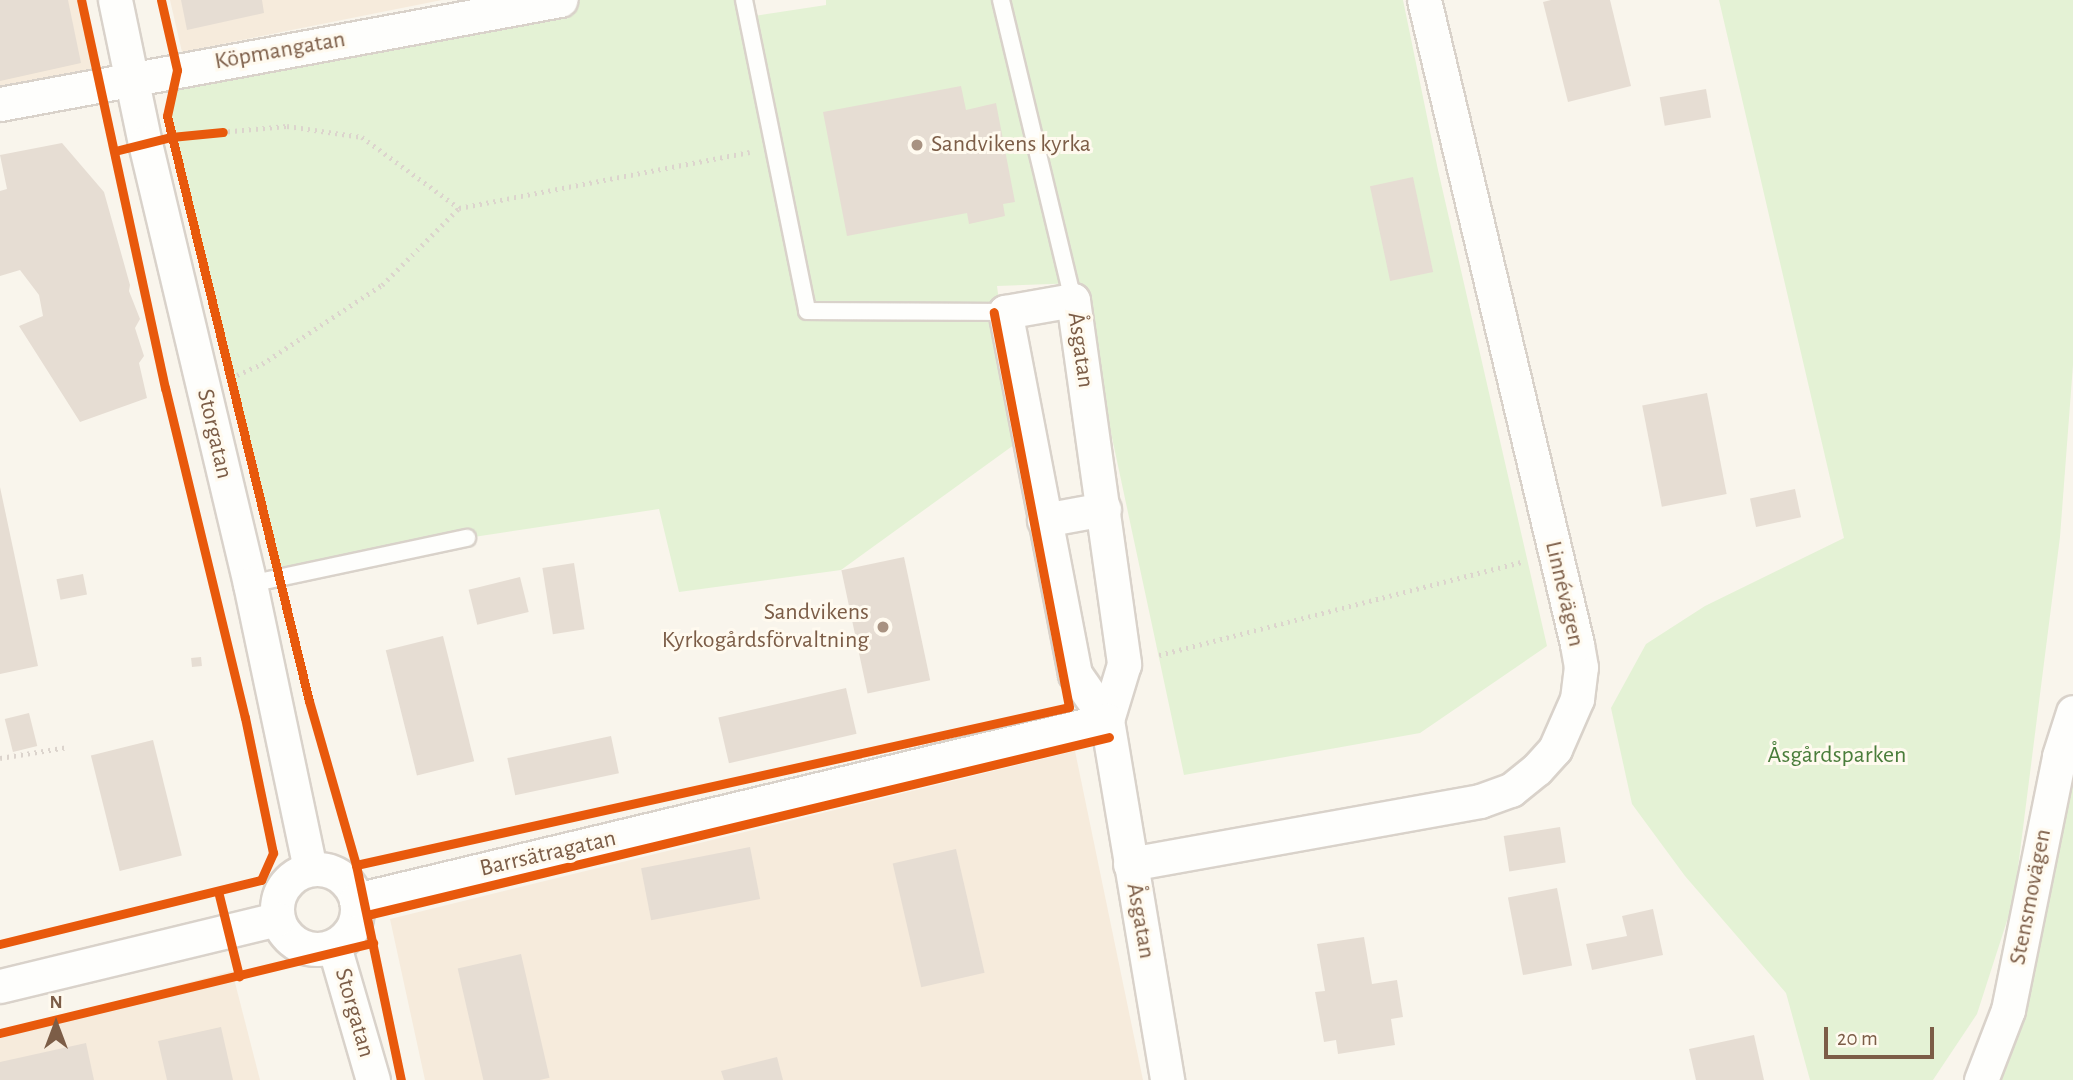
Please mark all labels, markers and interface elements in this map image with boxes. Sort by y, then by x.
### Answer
street label: Köpmangatan [212,25,348,77]
place label: Sandvikens kyrka [931,131,1091,159]
marker: Sandvikens kyrka [909,137,925,153]
street label: Åsgatan [1060,310,1100,390]
street label: Storgatan [190,386,238,482]
street label: Linnévägen [1538,538,1590,650]
place label: Sandvikens Kyrkogårdsförvaltning [662,599,869,655]
marker: Sandvikens Kyrkogårdsförvaltning [875,619,891,635]
park label: Åsgårdsparken [1768,742,1906,770]
street label: Barrsätragatan [477,824,619,884]
street label: Stensmovägen [2004,827,2058,967]
street label: Åsgatan [1119,881,1161,961]
street label: Storgatan [328,965,380,1061]
north arrow [21,989,91,1059]
text: N [49,993,63,1012]
scale bar [1828,1014,1938,1058]
text: 20 m [1837,1028,1878,1049]

